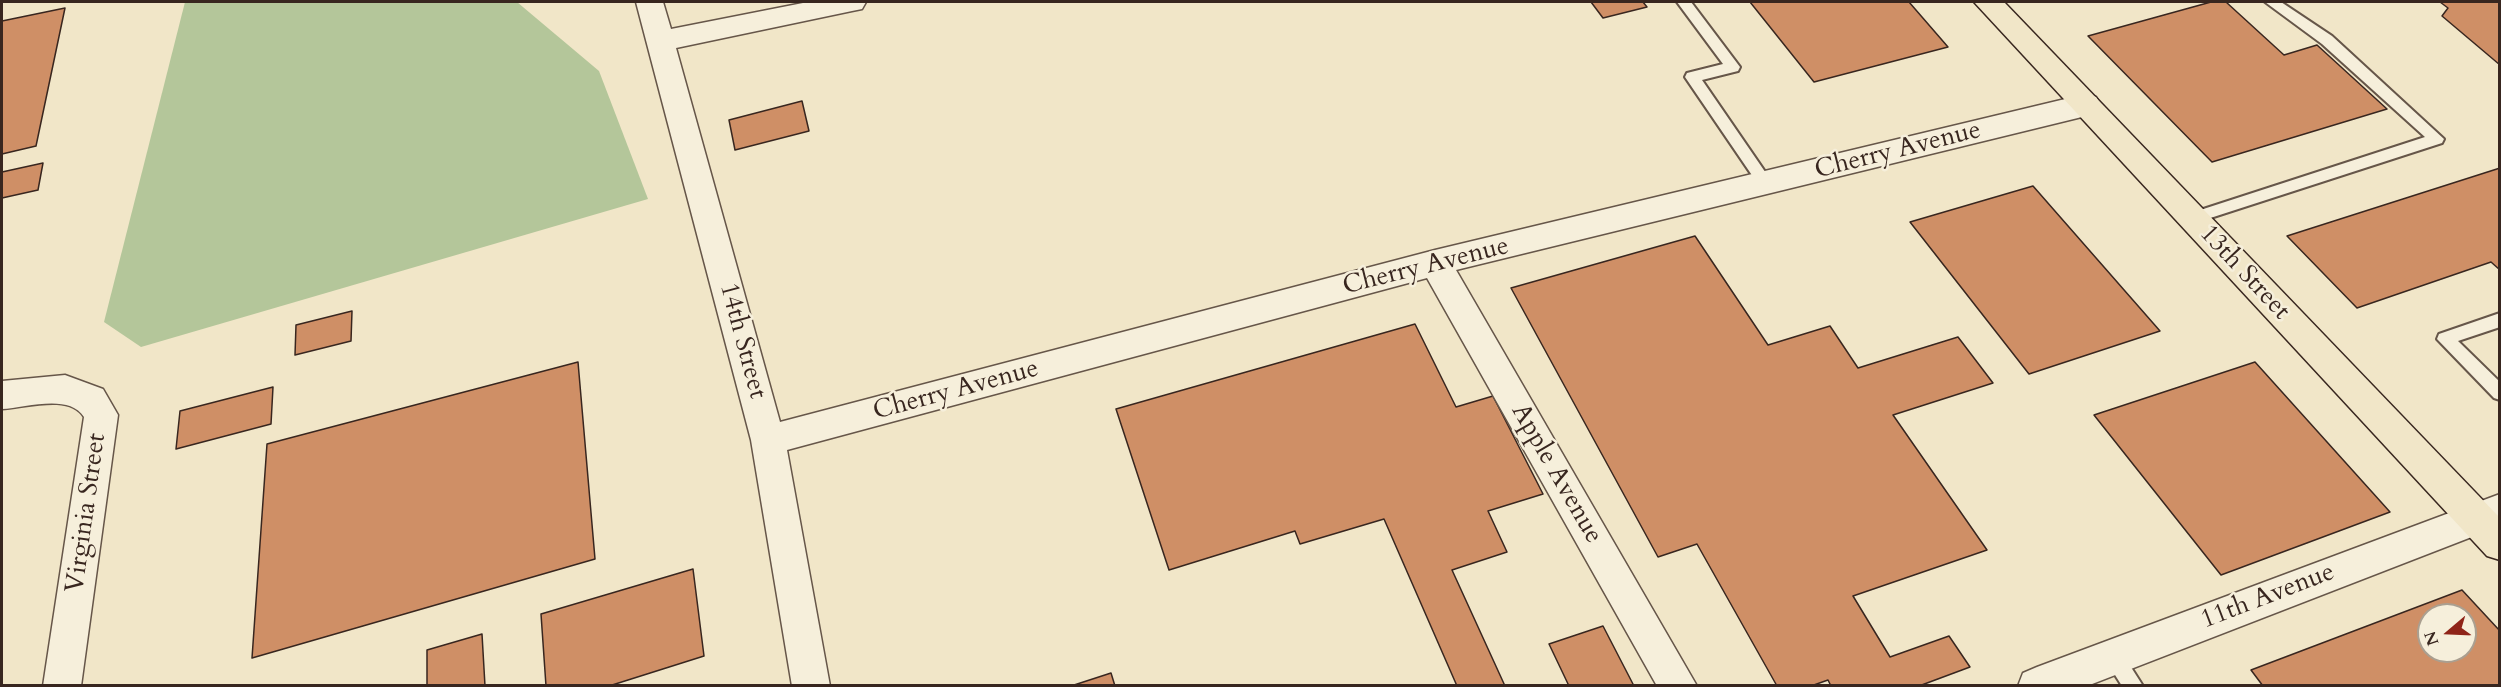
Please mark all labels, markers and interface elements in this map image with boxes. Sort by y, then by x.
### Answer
street label: Cherry Avenue [1812,115,1984,187]
street label: 13th Street [2192,219,2296,327]
street label: Cherry Avenue [1340,231,1512,303]
street label: 14th Street [712,280,772,402]
street label: Cherry Avenue [870,354,1042,428]
street label: Apple Avenue [1504,399,1608,549]
street label: Virginia Street [60,431,114,595]
street label: 11th Avenue [2197,557,2339,637]
north arrow [2417,603,2477,663]
text: N [2419,628,2445,648]

